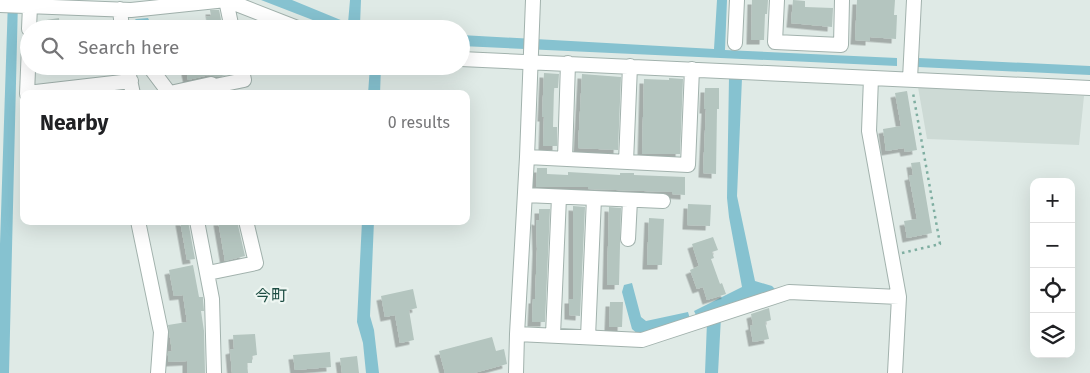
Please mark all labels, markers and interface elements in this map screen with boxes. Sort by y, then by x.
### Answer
search box [20,20,470,75]
icon: search [38,34,66,62]
text: Search here [78,36,179,59]
text: Nearby [40,110,108,136]
text: 0 results [388,113,450,132]
map controls [1030,178,1075,358]
button: + [1030,178,1075,223]
button: − [1030,223,1075,268]
button: locate [1030,268,1075,313]
district label: 今町 [255,286,287,305]
button: layers [1030,313,1075,358]

